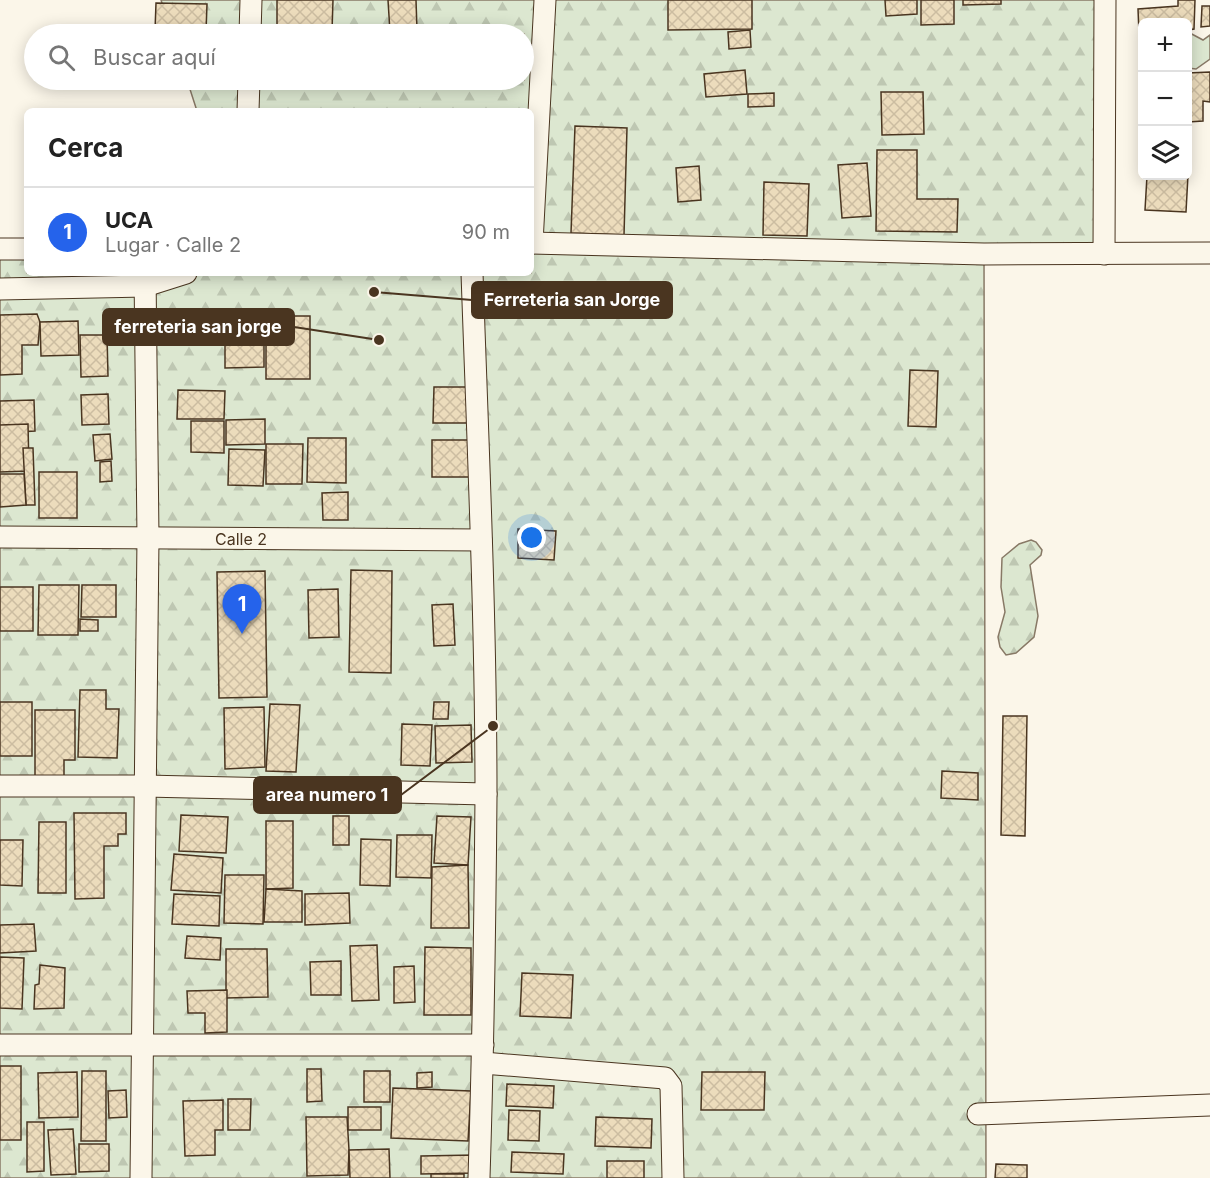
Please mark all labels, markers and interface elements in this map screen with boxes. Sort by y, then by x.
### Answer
map controls [1138,18,1192,180]
button: + [1138,18,1192,72]
search box [24,24,534,90]
icon: search [45,41,78,74]
text: Buscar aquí [93,44,216,70]
button: − [1138,72,1192,126]
button: layers [1138,126,1192,180]
text: Cerca [48,132,123,163]
text: UCA [105,207,153,233]
text: 1 [63,220,72,244]
text: 90 m [462,220,510,244]
text: Lugar · Calle 2 [105,233,241,257]
callout: Ferreteria san Jorge [472,282,672,318]
text: Ferreteria san Jorge [484,289,661,310]
callout: ferreteria san jorge [103,309,294,345]
text: ferreteria san jorge [114,316,282,337]
your location [517,523,546,552]
street label: Calle 2 [215,529,267,549]
pin: 1 [222,584,262,634]
callout: area numero 1 [254,777,401,813]
text: area numero 1 [266,784,388,805]

